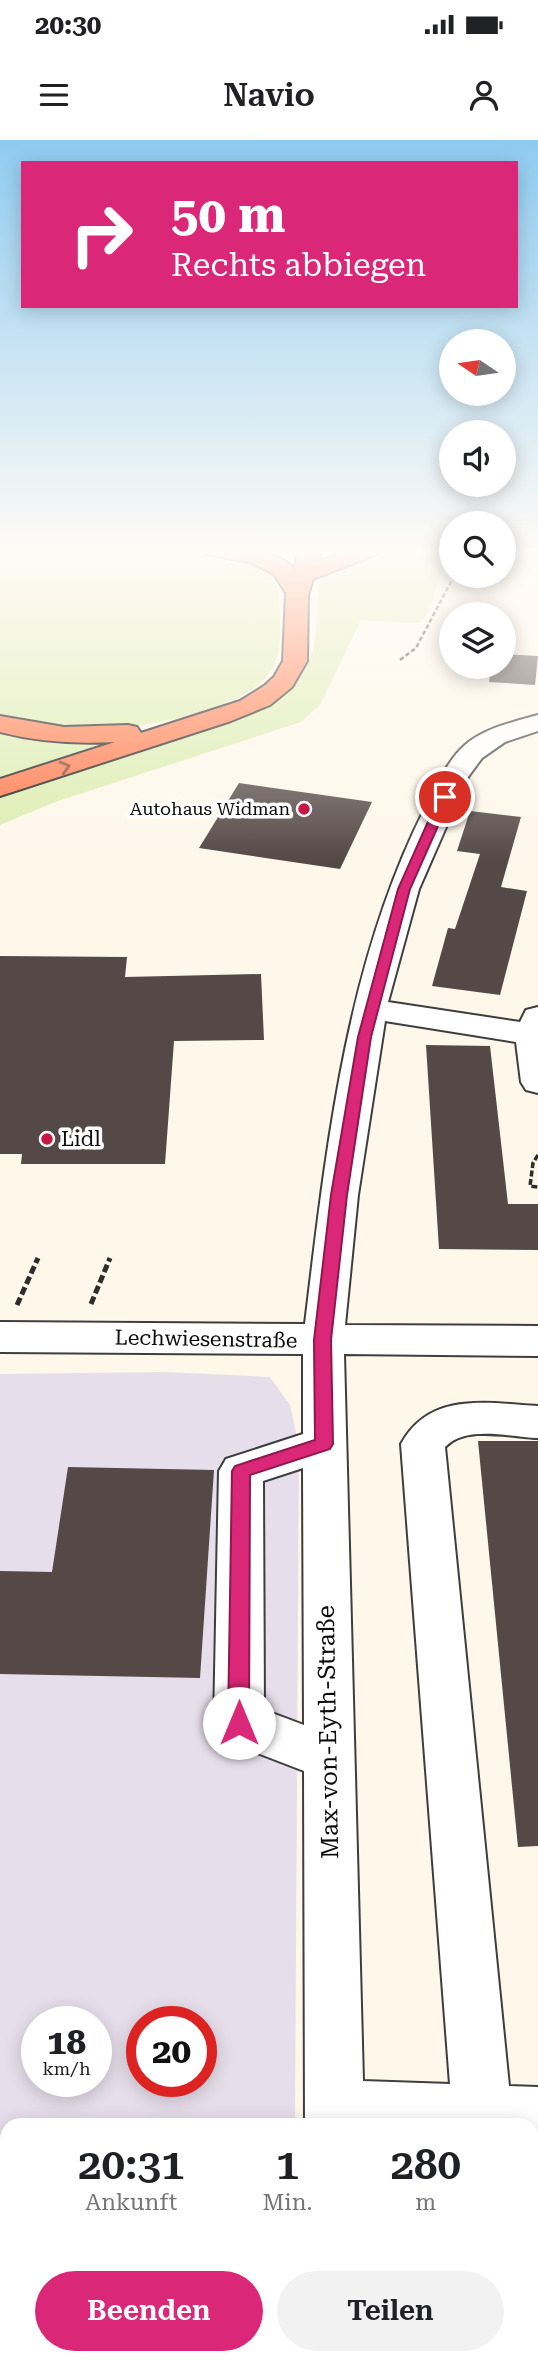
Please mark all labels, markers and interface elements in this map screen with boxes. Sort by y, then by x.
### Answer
text: 20:30 [35,10,101,40]
icon: menu [35,76,73,114]
text: Navio [223,76,315,114]
icon: person [465,76,503,114]
text: 50 m [171,187,286,244]
icon: right [56,189,147,280]
text: Rechts abbiegen [171,246,426,284]
north arrow [439,329,516,406]
map controls [439,329,516,679]
button: sound [439,420,516,497]
button: search [439,511,516,588]
button: layers [439,602,516,679]
one-way arrow [58,760,70,775]
pin [415,767,475,827]
icon: arrive [426,778,464,816]
place label: Autohaus Widman [130,798,290,819]
marker: Autohaus Widman [296,801,312,817]
place label: Lidl [61,1127,101,1151]
marker: Lidl [39,1131,55,1147]
street label: Lechwiesenstraße [114,1325,298,1353]
street label: Max-von-Eyth-Straße [312,1605,344,1859]
position arrow [202,1686,276,1760]
speed limit sign: 20 [126,2006,217,2097]
text: 18 [47,2022,86,2063]
text: km/h [42,2058,91,2079]
text: 20:31 [78,2140,184,2189]
text: 1 [276,2140,299,2189]
text: 280 [390,2140,461,2189]
text: Ankunft [85,2189,177,2216]
text: Min. [262,2189,312,2216]
text: m [415,2189,436,2216]
button: Beenden [35,2271,263,2351]
button: Teilen [277,2271,504,2351]

